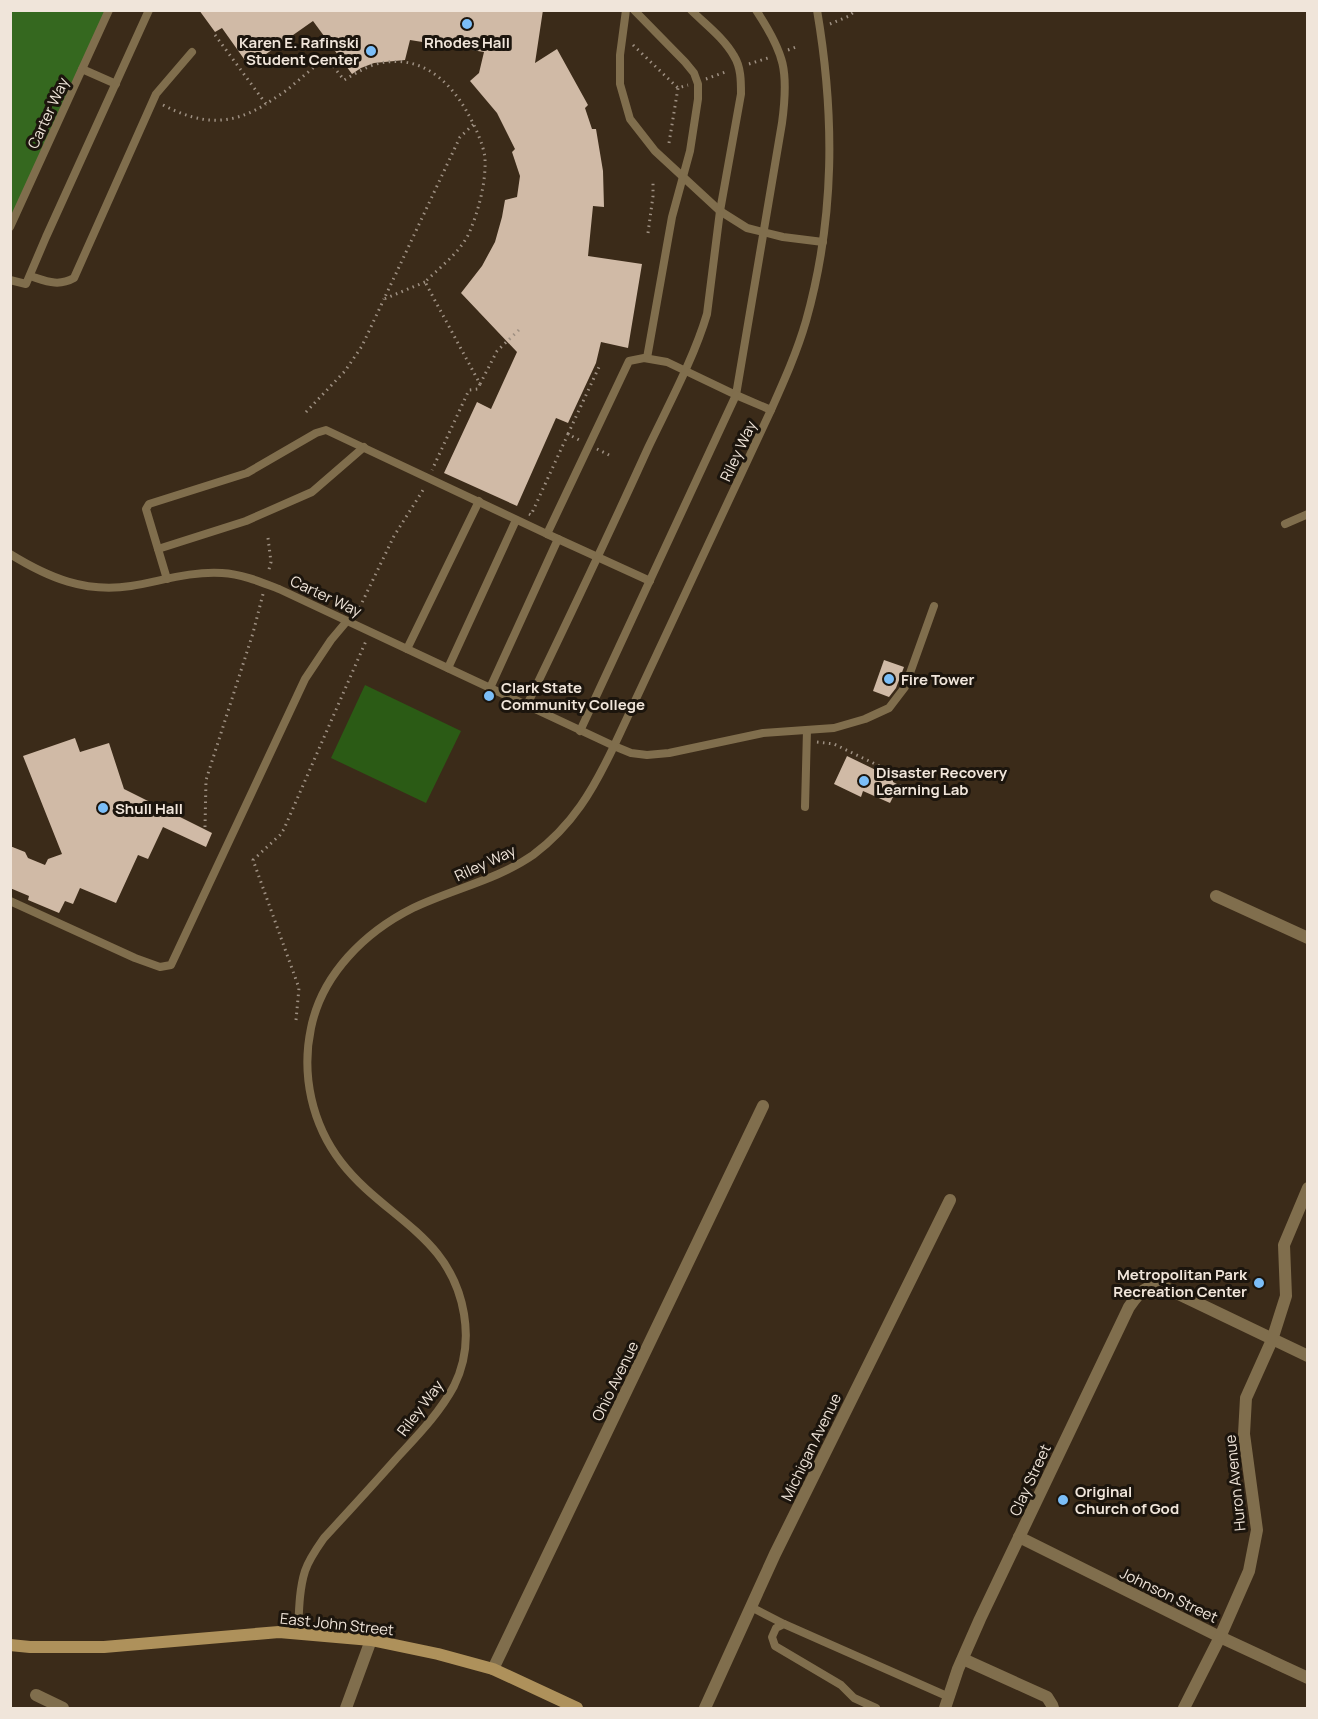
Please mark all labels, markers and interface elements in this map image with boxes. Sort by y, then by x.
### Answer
marker: Rhodes Hall [460,17,474,31]
place label: Karen E. Rafinski Student Center [239,32,359,70]
place label: Rhodes Hall [424,32,510,53]
marker: Karen E. Rafinski Student Center [364,44,378,58]
street label: Carter Way [22,74,74,152]
street label: Riley Way [715,417,761,485]
street label: Carter Way [287,570,365,622]
place label: Fire Tower [901,669,975,690]
marker: Fire Tower [882,672,896,686]
place label: Clark State Community College [501,677,645,715]
marker: Clark State Community College [482,689,496,703]
place label: Disaster Recovery Learning Lab [876,762,1008,800]
marker: Disaster Recovery Learning Lab [857,774,871,788]
place label: Shull Hall [115,798,183,819]
marker: Shull Hall [96,801,110,815]
street label: Riley Way [451,840,519,886]
place label: Metropolitan Park Recreation Center [1113,1264,1248,1302]
marker: Metropolitan Park Recreation Center [1252,1276,1266,1290]
street label: Ohio Avenue [587,1337,643,1424]
street label: Riley Way [392,1376,448,1440]
street label: Michigan Avenue [776,1389,846,1504]
street label: Huron Avenue [1219,1434,1250,1532]
street label: Clay Street [1004,1441,1056,1519]
place label: Original Church of God [1075,1481,1179,1519]
marker: Original Church of God [1056,1493,1070,1507]
street label: Johnson Street [1117,1562,1221,1628]
street label: East John Street [279,1608,395,1640]

